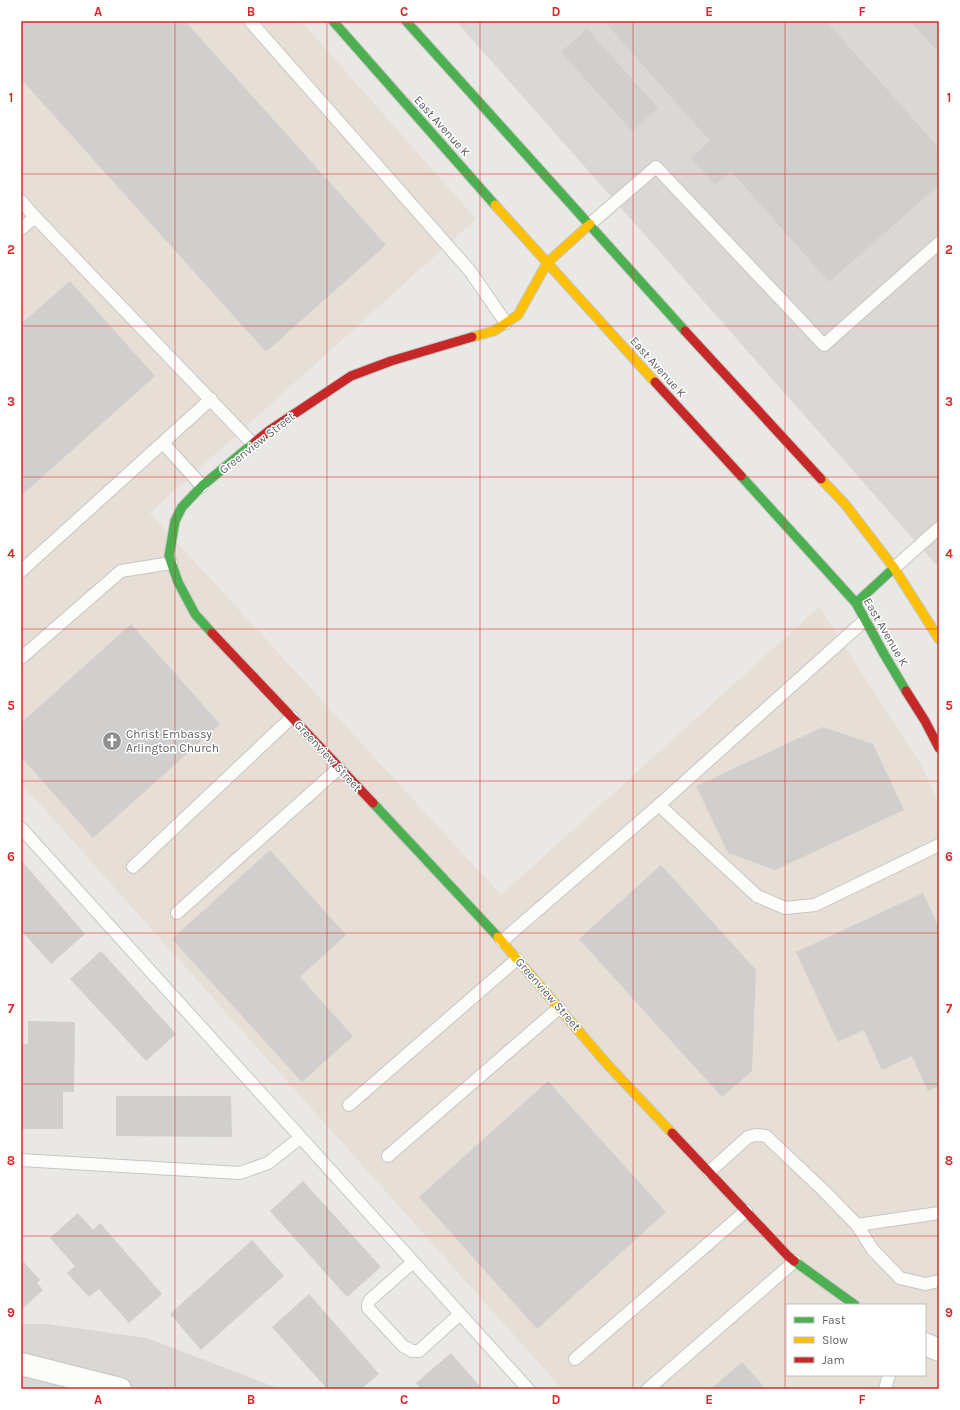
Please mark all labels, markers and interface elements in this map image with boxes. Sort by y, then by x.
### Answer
text: A [94,4,102,19]
text: B [247,4,255,19]
text: C [400,4,408,19]
text: D [552,4,561,19]
text: E [705,4,713,19]
text: F [858,4,866,19]
text: 1 [9,90,13,105]
text: 1 [947,90,951,105]
street label: East Avenue K [411,93,473,160]
text: 2 [7,242,15,257]
text: 2 [945,242,953,257]
street label: East Avenue K [627,334,689,401]
text: 3 [7,394,15,409]
text: 3 [945,394,953,409]
street label: Greenview Street [216,409,298,477]
text: 4 [7,546,15,561]
text: 4 [945,546,953,561]
street label: East Avenue K [861,595,912,669]
text: 5 [7,698,15,713]
text: 5 [945,698,953,713]
street label: Greenview Street [292,718,365,795]
place label: Christ Embassy Arlington Church [126,727,219,755]
church icon: Christ Embassy Arlington Church [101,730,123,752]
text: 6 [7,849,15,864]
text: 6 [945,849,953,864]
street label: Greenview Street [513,955,584,1034]
text: 7 [8,1001,15,1016]
text: 7 [946,1001,953,1016]
text: 8 [7,1153,15,1168]
text: 8 [945,1153,953,1168]
legend [786,1304,926,1376]
text: 9 [7,1305,15,1320]
text: 9 [945,1305,953,1320]
text: Fast [822,1313,846,1327]
text: Slow [822,1333,848,1347]
text: Jam [822,1353,845,1367]
text: A [94,1392,102,1407]
text: B [247,1392,255,1407]
text: C [400,1392,408,1407]
text: D [552,1392,561,1407]
text: E [705,1392,713,1407]
text: F [858,1392,866,1407]

